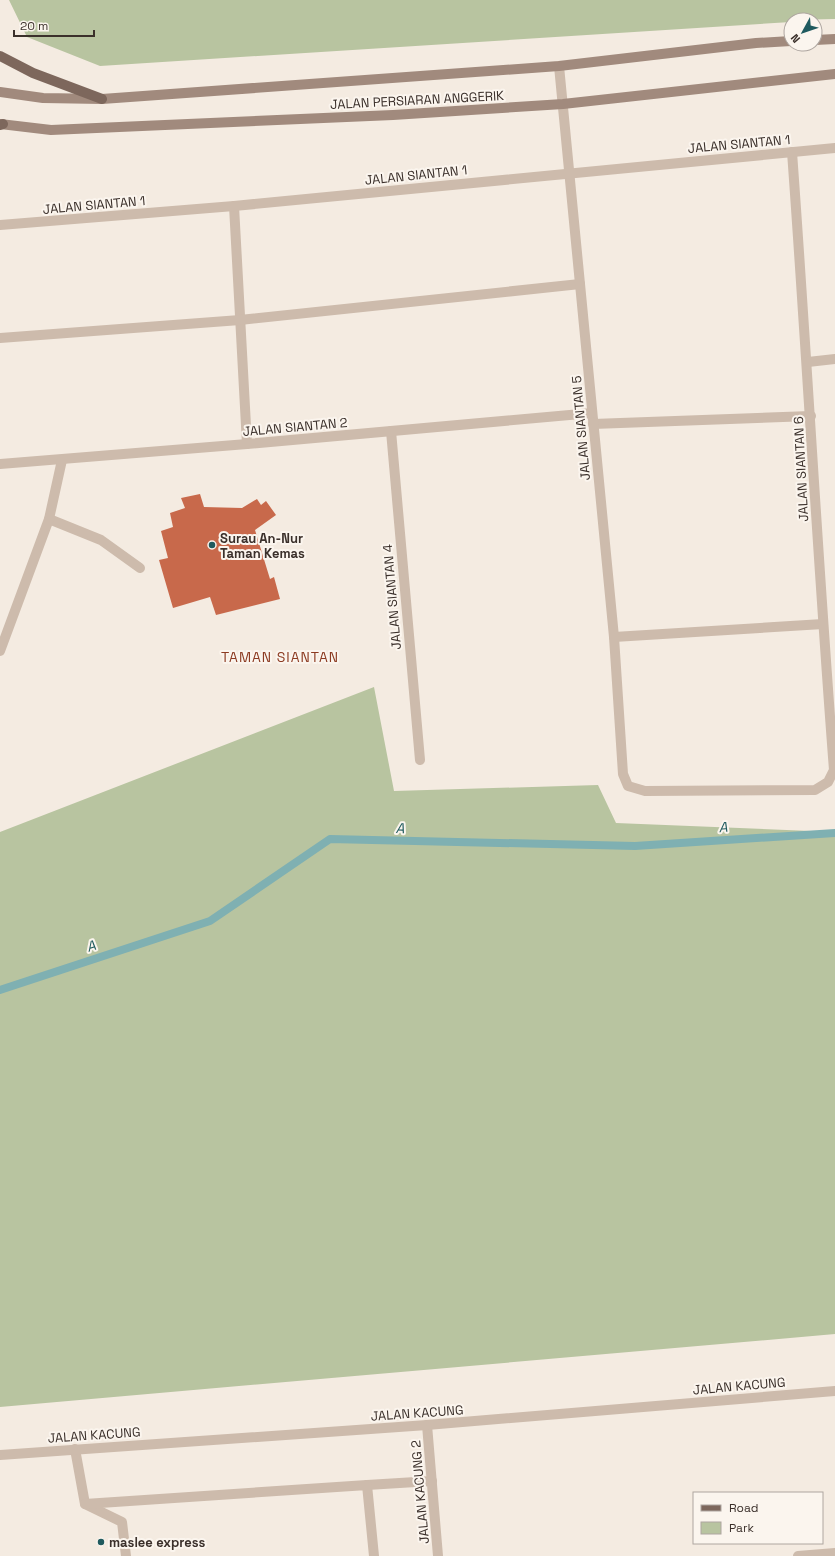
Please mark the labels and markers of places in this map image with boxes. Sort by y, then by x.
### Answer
place label: Surau An-Nur Taman Kemas [220,530,305,562]
marker: Surau An-Nur Taman Kemas [207,540,217,550]
place label: maslee express [109,1534,205,1551]
marker: maslee express [96,1537,106,1547]

